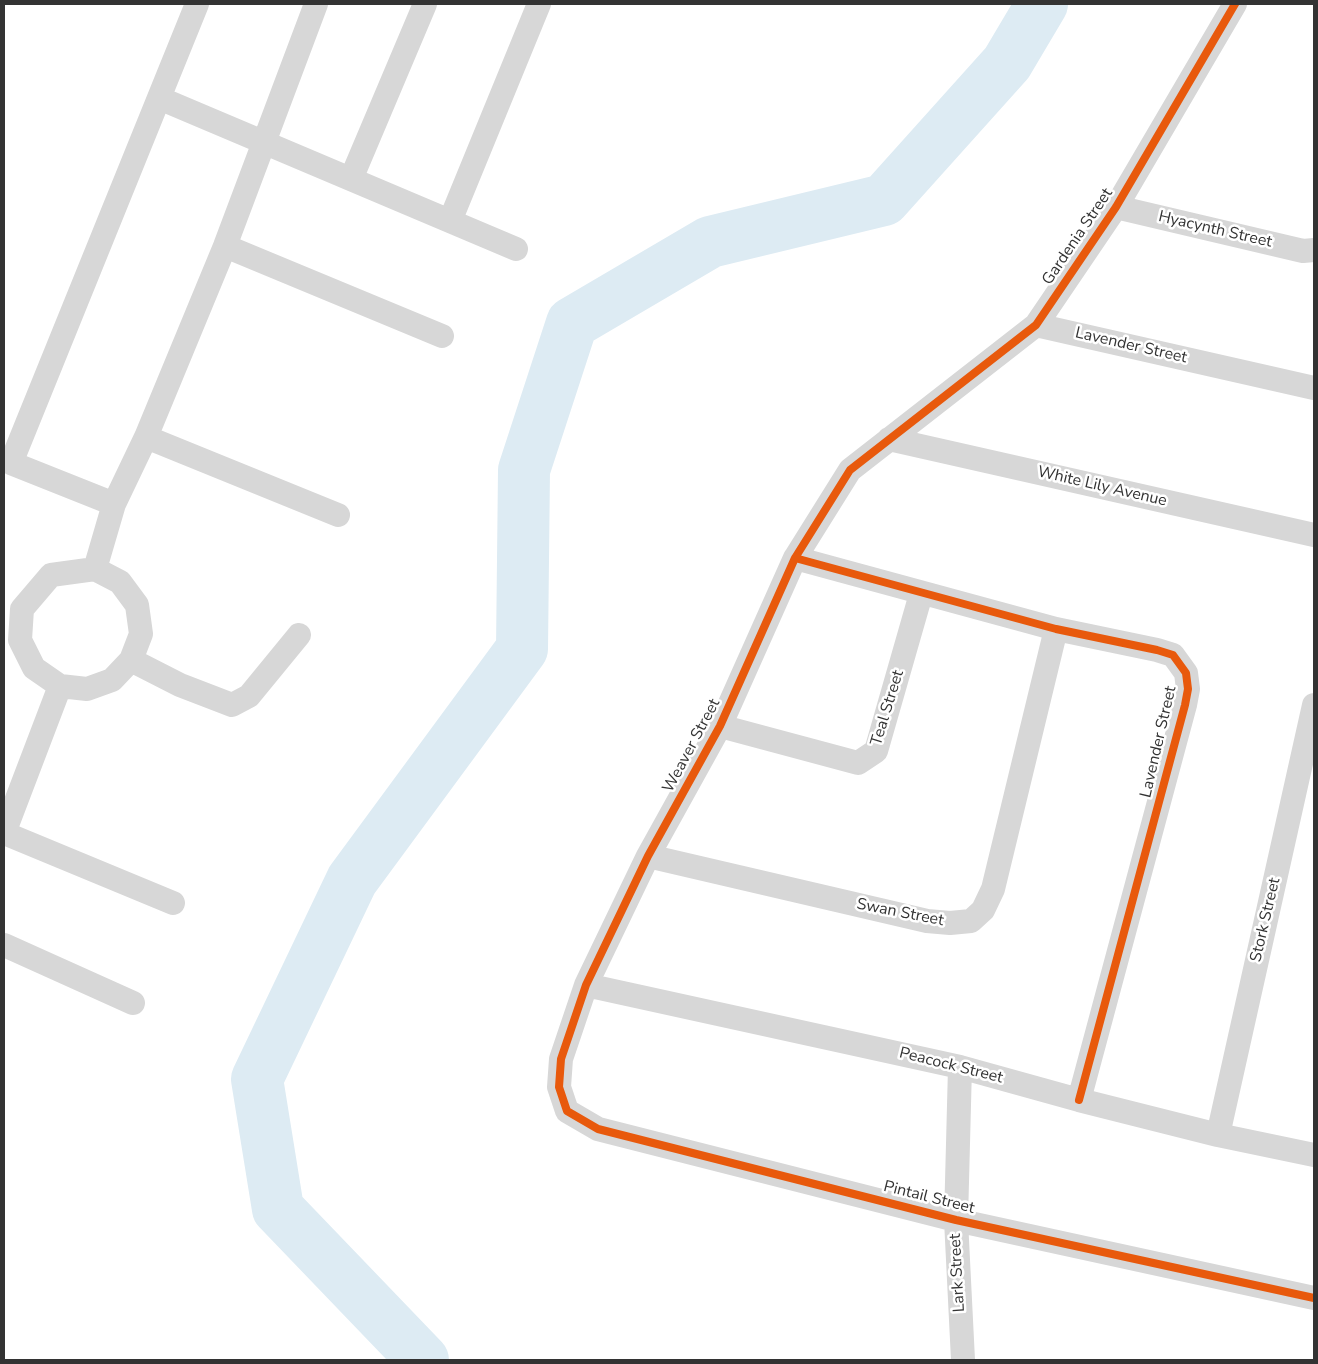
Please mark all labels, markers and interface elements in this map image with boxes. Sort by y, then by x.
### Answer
street label: Gardenia Street [1039,185,1117,289]
street label: Hyacynth Street [1156,208,1274,252]
street label: Lavender Street [1073,324,1189,368]
street label: White Lily Avenue [1035,463,1169,511]
street label: Teal Street [867,668,909,748]
street label: Lavender Street [1137,684,1181,800]
street label: Weaver Street [659,696,725,796]
street label: Stork Street [1247,876,1285,964]
street label: Swan Street [855,895,945,931]
street label: Peacock Street [897,1044,1005,1088]
street label: Pintail Street [881,1177,977,1219]
street label: Lark Street [946,1233,970,1313]

